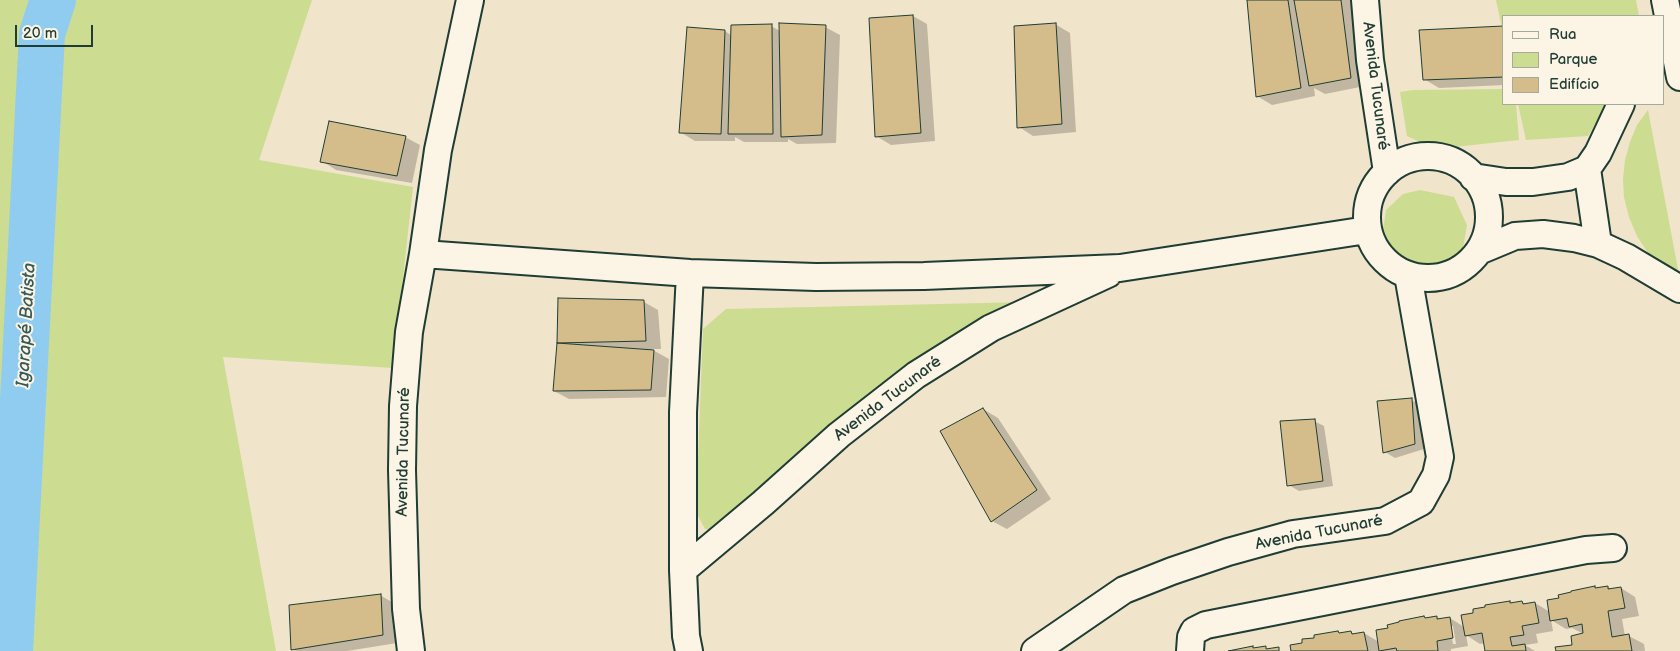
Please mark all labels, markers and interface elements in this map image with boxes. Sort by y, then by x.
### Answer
scale bar [18,15,95,47]
legend [1502,15,1665,105]
street label: Avenida Tucunaré [1358,21,1392,151]
text: 20 m [23,24,57,43]
text: Rua [1549,25,1577,44]
text: Parque [1549,50,1597,69]
text: Edifício [1549,75,1599,94]
water label: Igarapé Batista [13,262,41,388]
street label: Avenida Tucunaré [830,352,946,446]
street label: Avenida Tucunaré [393,387,415,517]
street label: Avenida Tucunaré [1254,511,1384,555]

